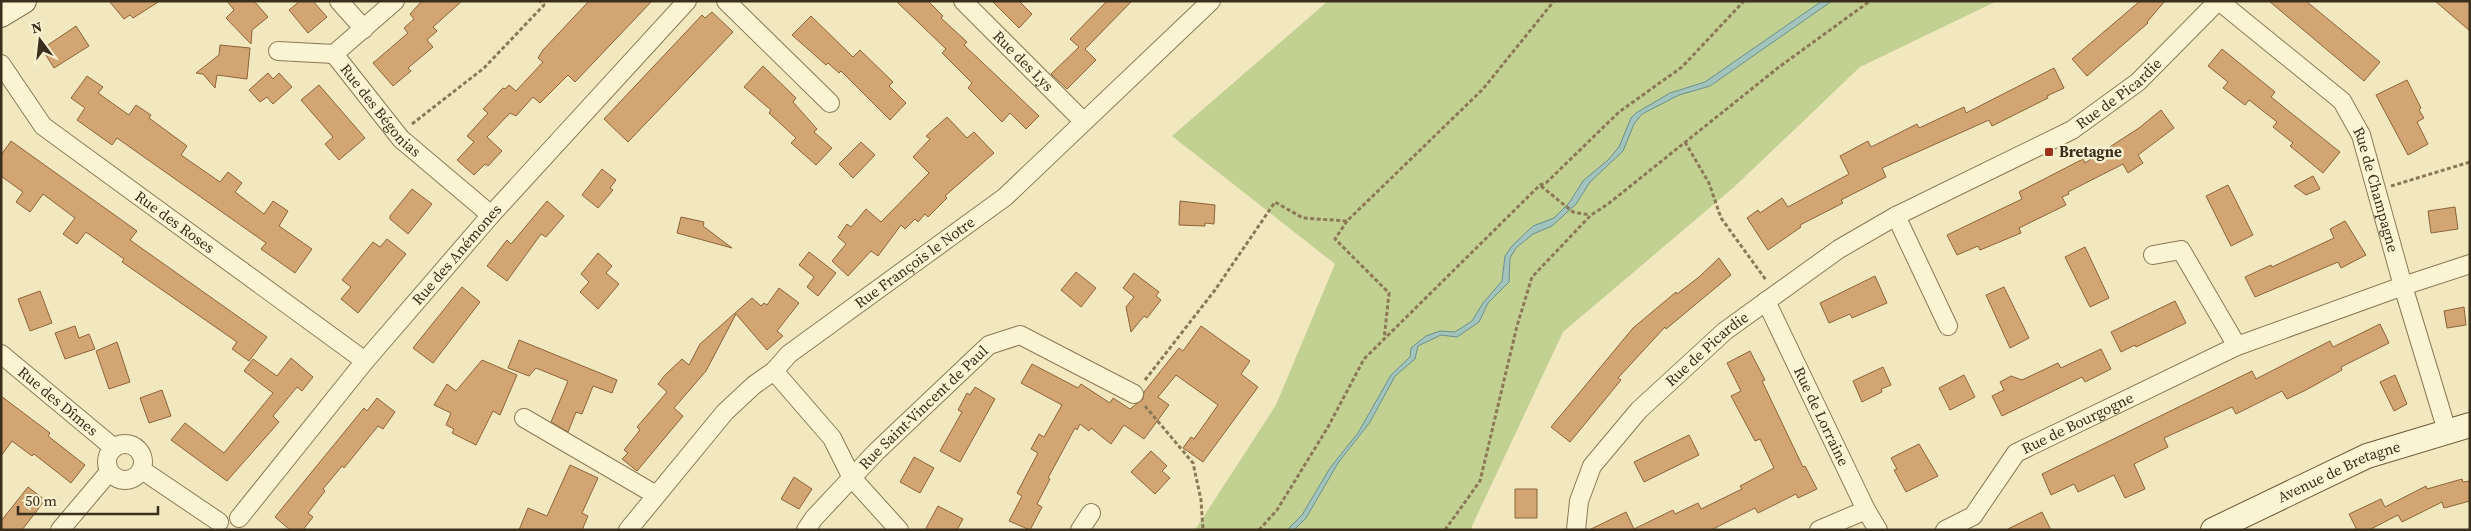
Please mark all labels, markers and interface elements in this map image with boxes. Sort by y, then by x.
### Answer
north arrow [15,15,65,65]
text: N [29,16,44,38]
street label: Rue des Lys [988,26,1058,96]
street label: Rue de Picardie [2071,53,2166,134]
street label: Rue des Bégonias [335,59,426,162]
street label: Rue de Champagne [2348,123,2404,255]
place label: Bretagne [2059,141,2122,162]
marker: Bretagne [2043,146,2055,158]
street label: Rue des Roses [131,186,219,258]
street label: Rue des Anémones [407,199,506,309]
street label: Rue François le Notre [850,211,979,313]
street label: Rue de Picardie [1660,306,1753,391]
street label: Rue Saint-Vincent de Paul [854,340,993,474]
street label: Rue des Dîmes [14,361,103,440]
street label: Rue de Lorraine [1789,363,1855,470]
street label: Rue de Bourgogne [2018,387,2137,459]
street label: Avenue de Bretagne [2274,435,2403,508]
scale bar [18,484,158,516]
text: 50 m [25,490,57,511]

